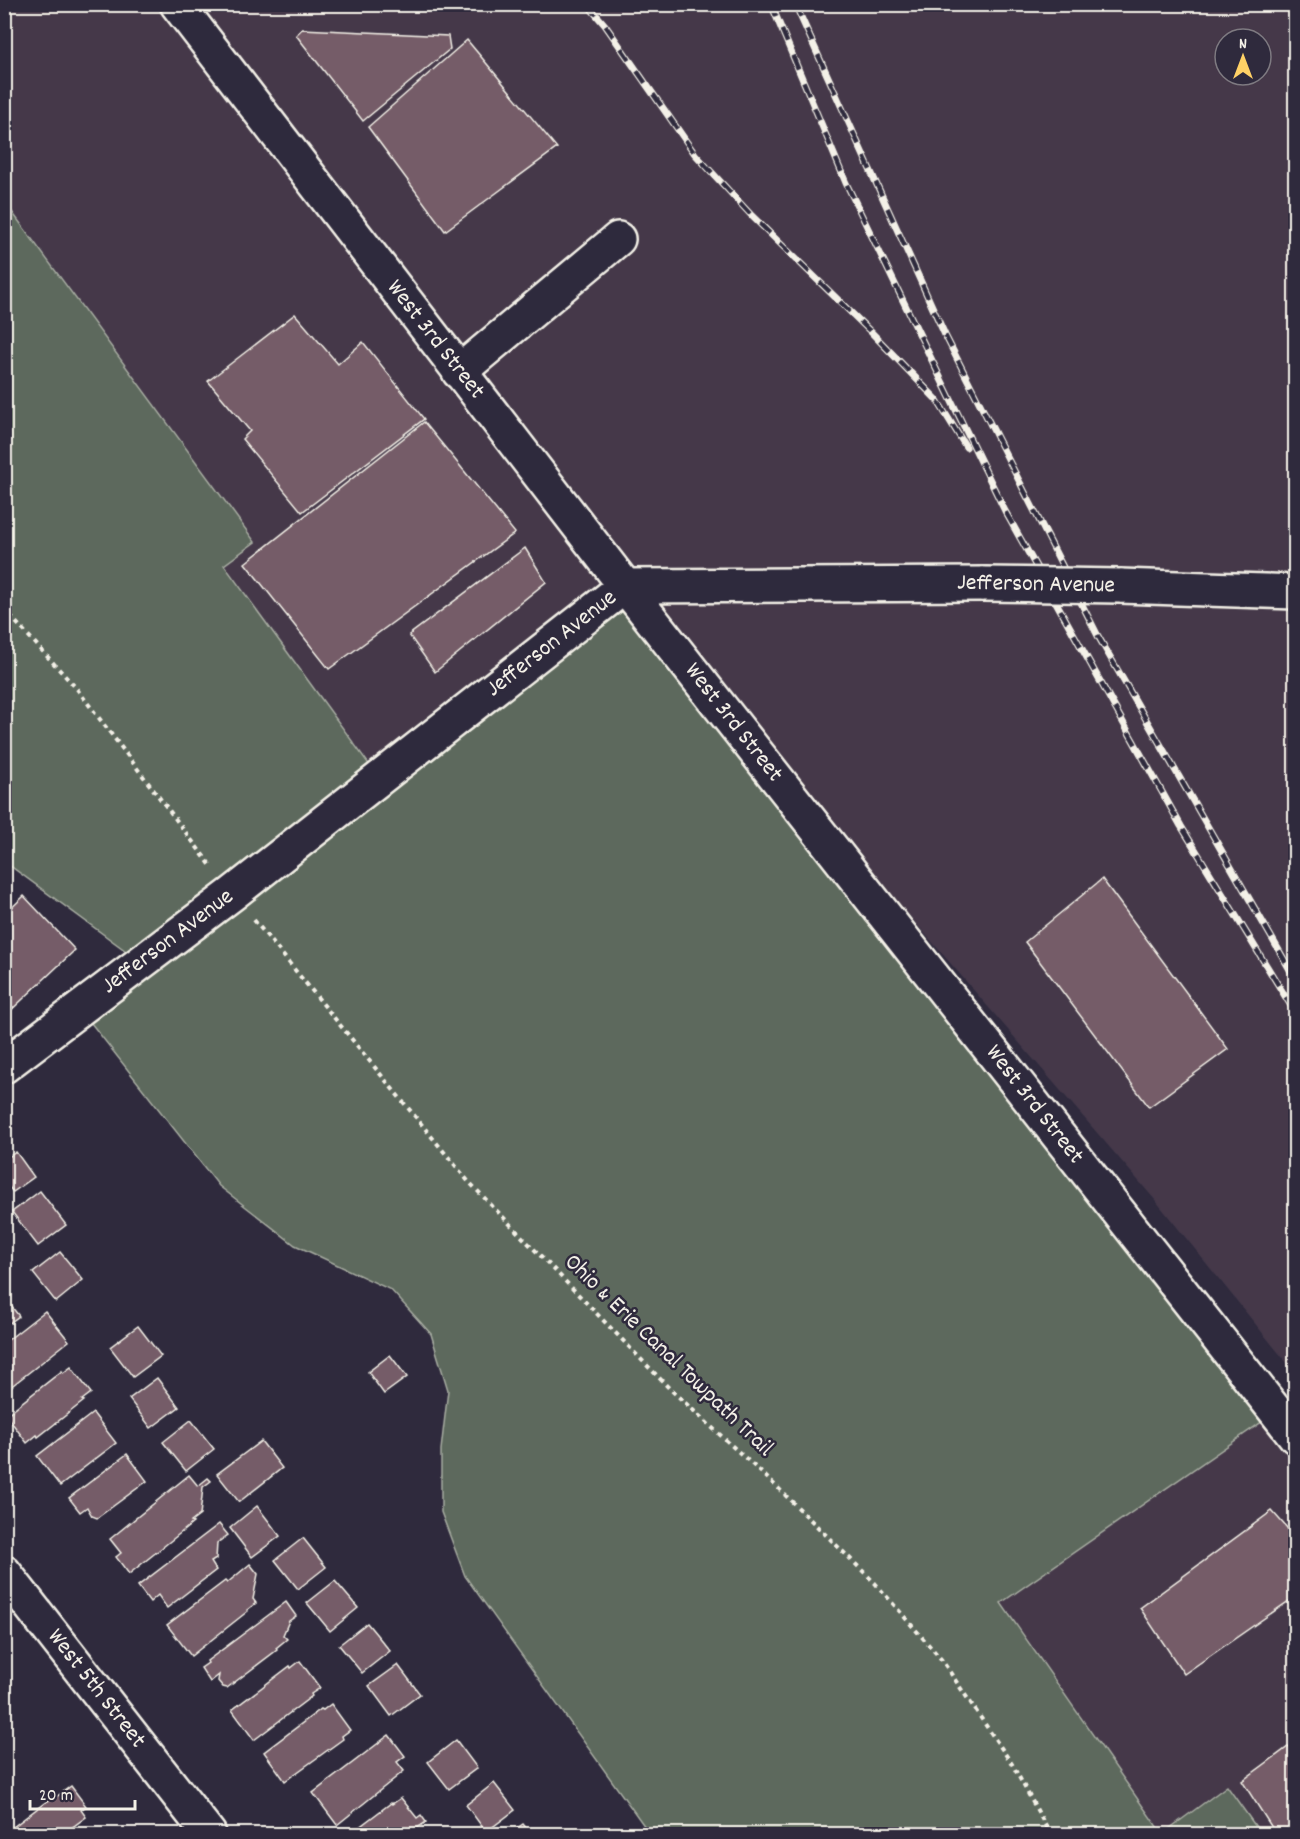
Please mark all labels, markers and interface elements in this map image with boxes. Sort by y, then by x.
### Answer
north arrow [1213,27,1273,87]
text: N [1239,33,1247,56]
street label: West 3rd Street [377,273,493,407]
street label: Jefferson Avenue [957,567,1115,603]
street label: Jefferson Avenue [479,582,625,706]
street label: West 3rd Street [675,656,791,790]
street label: Jefferson Avenue [95,881,241,1003]
street label: West 3rd Street [976,1038,1092,1172]
street label: Ohio & Erie Canal Towpath Trail [556,1247,781,1465]
street label: West 5th Street [38,1622,154,1756]
scale bar [30,1773,135,1811]
text: 20 m [39,1784,73,1809]

